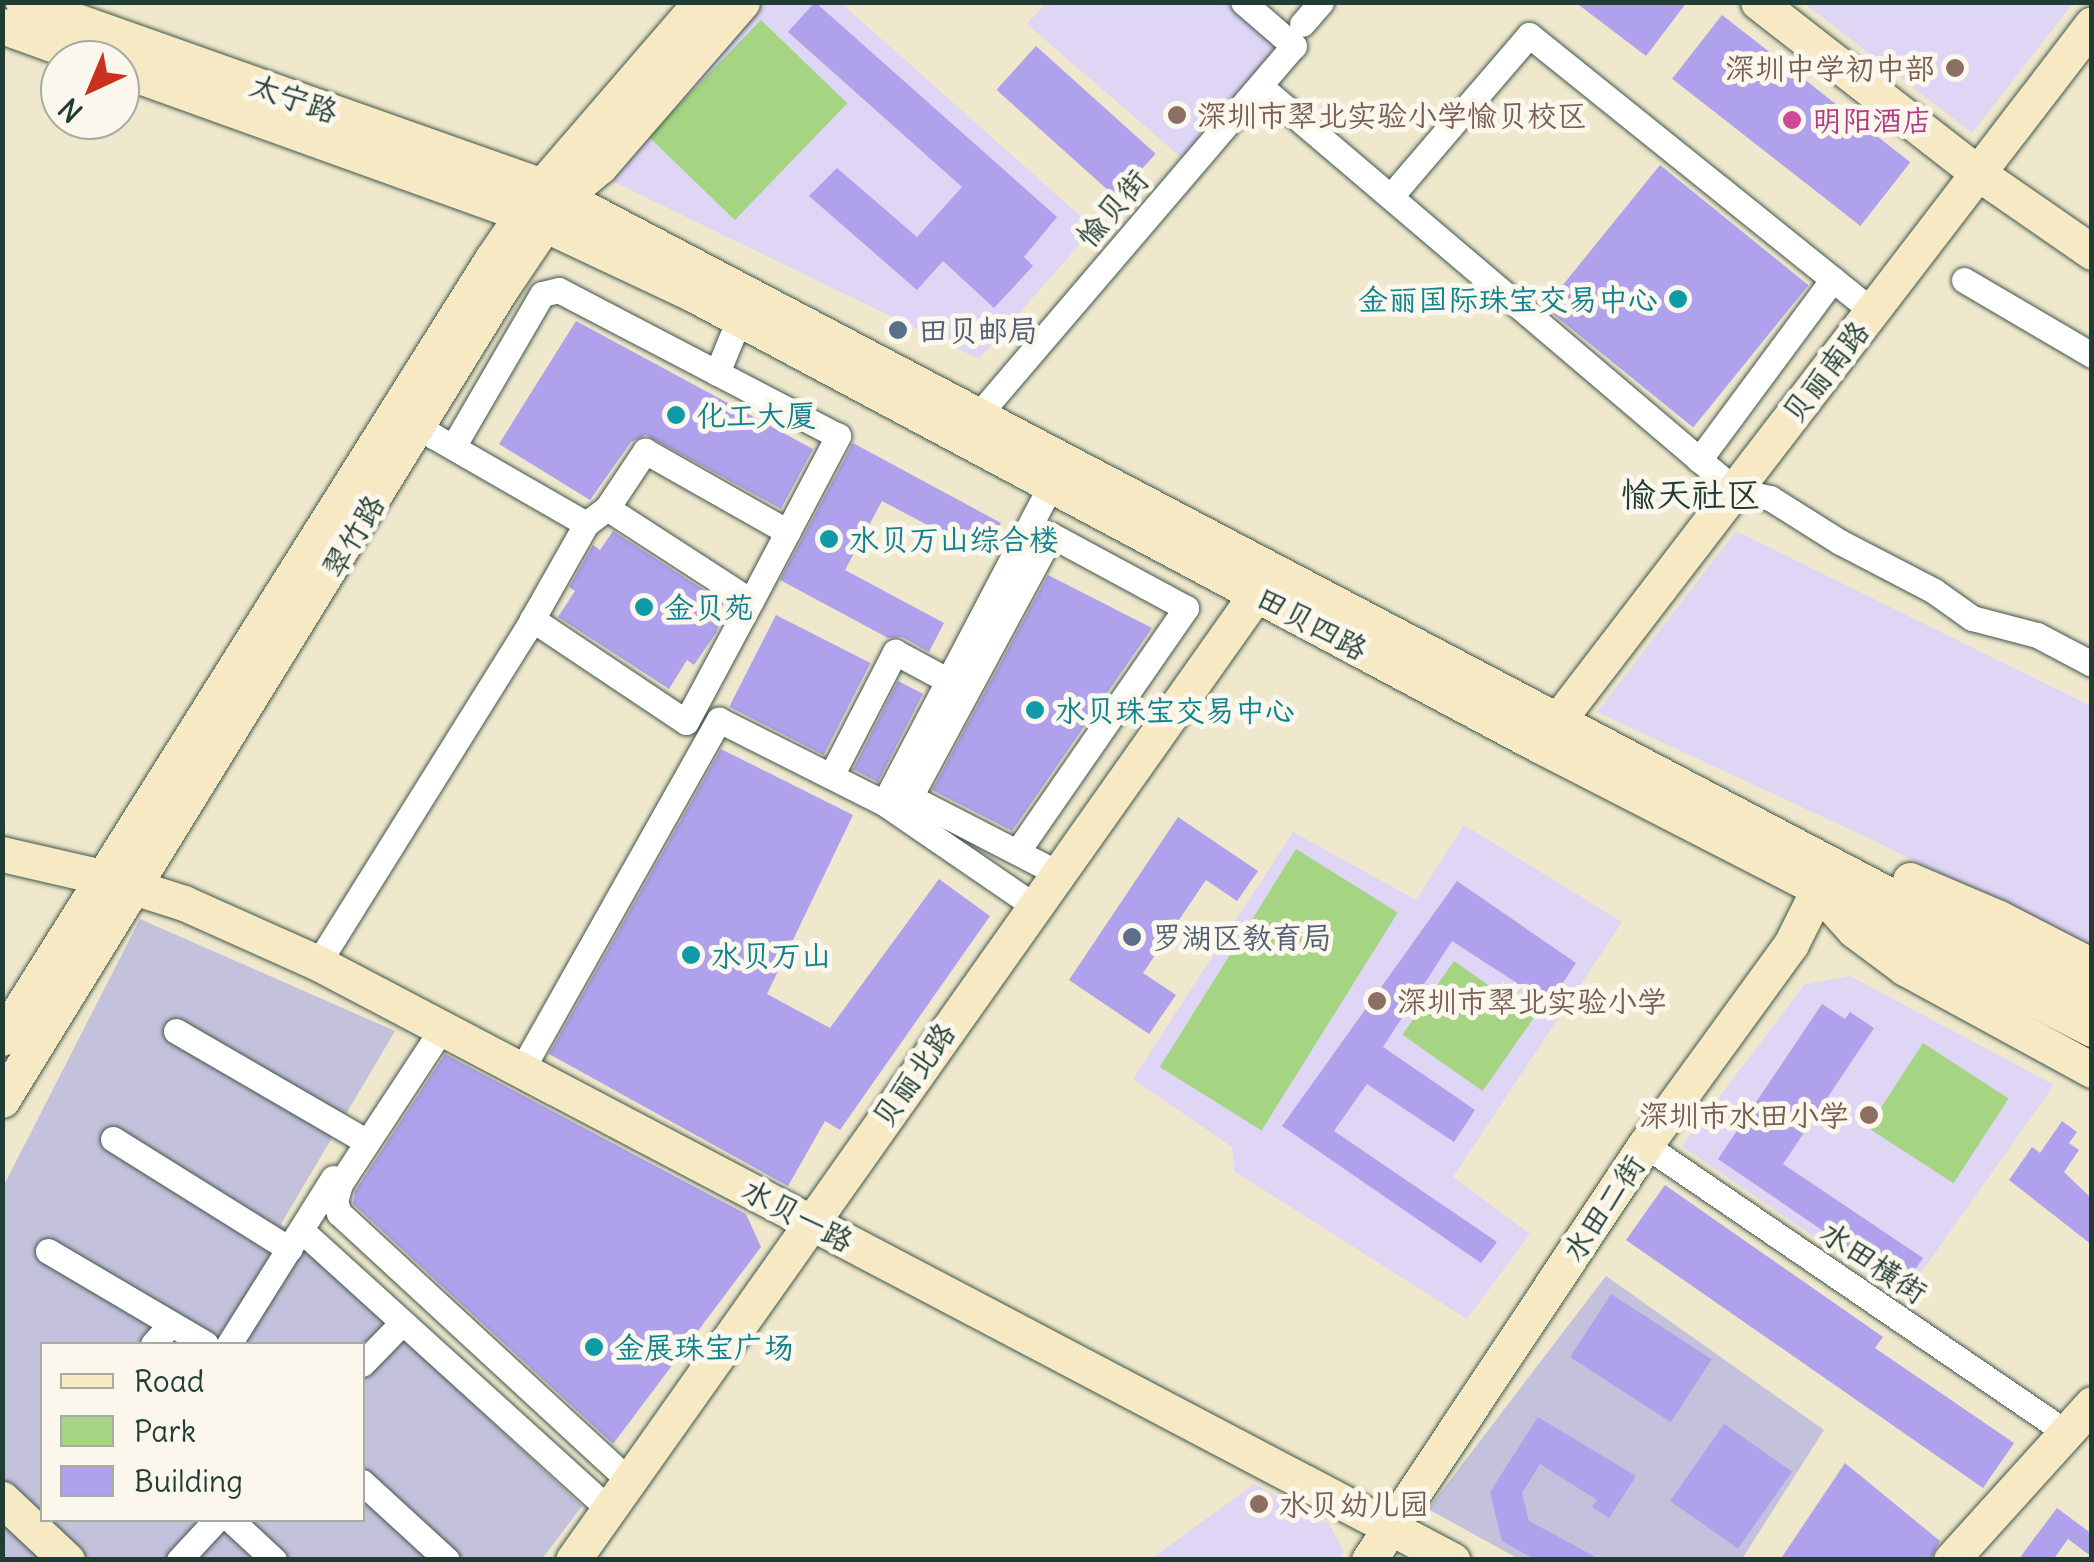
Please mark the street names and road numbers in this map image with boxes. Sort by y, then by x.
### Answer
street label: 太宁路 [246,66,342,130]
street label: 愉贝街 [1069,162,1155,254]
street label: 贝丽南路 [1774,314,1876,430]
street label: 翠竹路 [314,488,392,584]
street label: 田贝四路 [1251,579,1373,667]
street label: 贝丽北路 [864,1016,962,1134]
street label: 水田二街 [1555,1148,1651,1268]
street label: 水贝一路 [737,1171,859,1259]
street label: 水田横街 [1814,1214,1934,1310]

